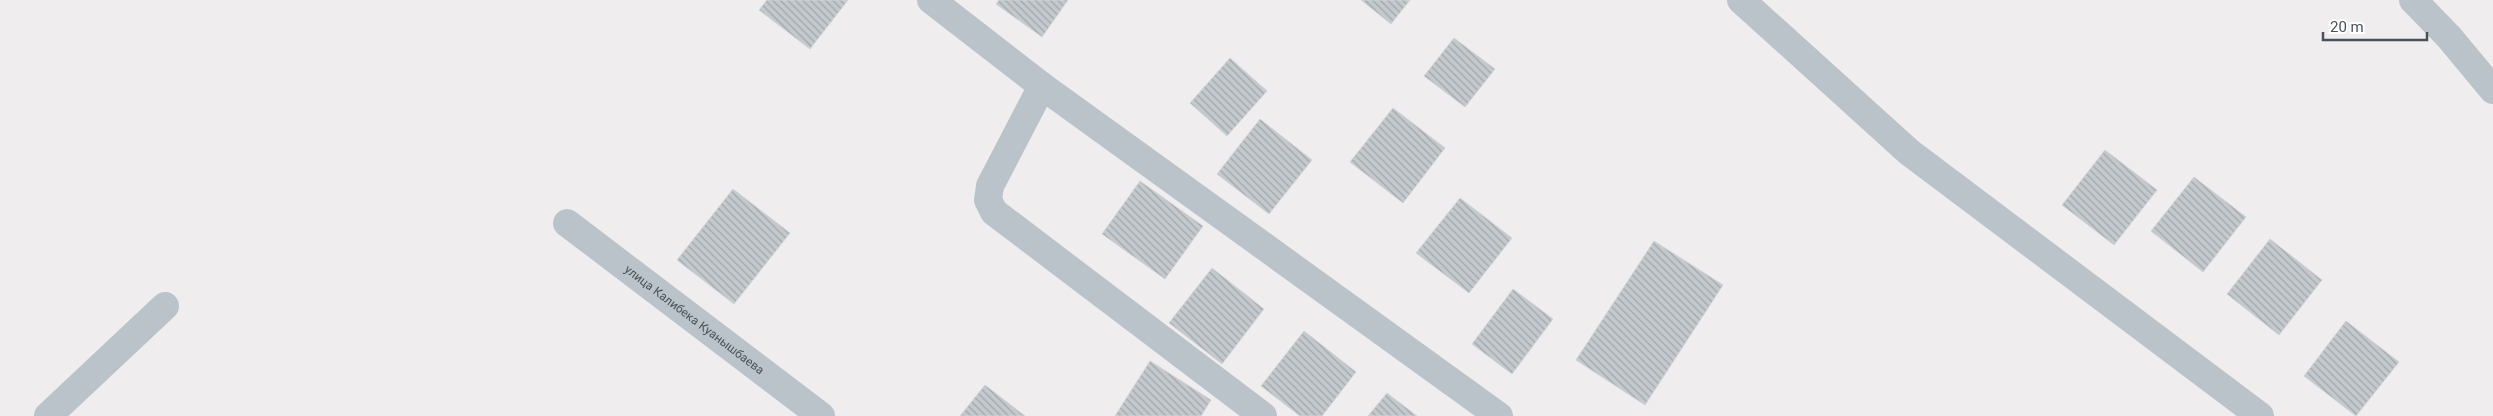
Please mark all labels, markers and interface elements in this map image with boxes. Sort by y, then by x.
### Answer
scale bar [2323,10,2427,42]
text: 20 m [2330,18,2364,36]
street label: улица Калибека Куанышбаева [622,262,767,377]

